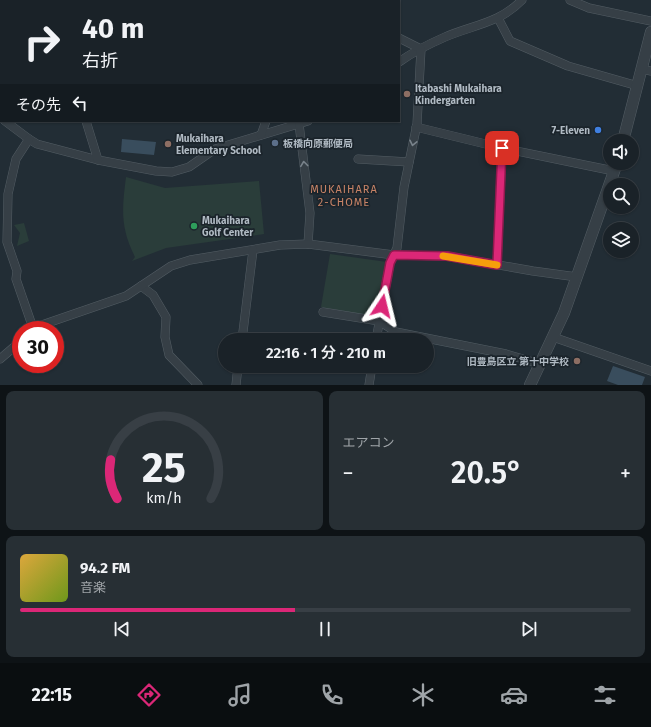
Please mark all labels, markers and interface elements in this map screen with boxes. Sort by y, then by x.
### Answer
text: 40 m [82,12,145,45]
icon: right [16,16,68,68]
text: 右折 [82,50,118,72]
place label: Itabashi Mukaihara Kindergarten [415,83,502,107]
marker: Itabashi Mukaihara Kindergarten [402,89,412,99]
icon: left [69,92,91,114]
text: その先 [16,96,61,114]
place label: 7-Eleven [551,125,590,137]
marker: 7-Eleven [593,125,603,135]
pin [485,131,519,165]
place label: Mukaihara Elementary School [176,133,261,157]
map controls [603,134,639,258]
button: sound [603,134,639,170]
icon: arrive [491,137,513,159]
marker: 板橋向原郵便局 [270,138,280,148]
place label: 板橋向原郵便局 [283,138,353,150]
marker: Mukaihara Elementary School [163,139,173,149]
one-way arrow [409,140,417,146]
one-way arrow [300,161,309,167]
button: search [603,178,639,214]
district label: MUKAIHARA 2-CHOME [310,183,378,209]
place label: Mukaihara Golf Center [202,215,254,239]
marker: Mukaihara Golf Center [189,221,199,231]
button: layers [603,222,639,258]
position arrow [361,285,403,327]
speed limit sign: 30 [12,321,64,373]
text: 22:16 · 1 分 · 210 m [266,344,386,362]
place label: 旧豊島区立 第十中学校 [467,356,569,368]
marker: 旧豊島区立 第十中学校 [572,356,582,366]
text: エアコン [343,435,395,450]
text: 25 [142,442,186,492]
text: 20.5° [451,455,522,491]
text: − [343,460,354,487]
text: + [620,460,631,487]
text: km/h [147,489,182,506]
text: 94.2 FM [80,559,130,577]
text: 音楽 [80,580,106,595]
icon: previous [111,618,133,640]
icon: pause [314,618,336,640]
icon: next [518,618,540,640]
icon: directions [135,681,163,709]
icon: music [226,681,254,709]
icon: phone [318,681,346,709]
icon: climate [409,681,437,709]
icon: car [500,681,528,709]
icon: filters [591,681,619,709]
text: 22:15 [32,684,72,706]

